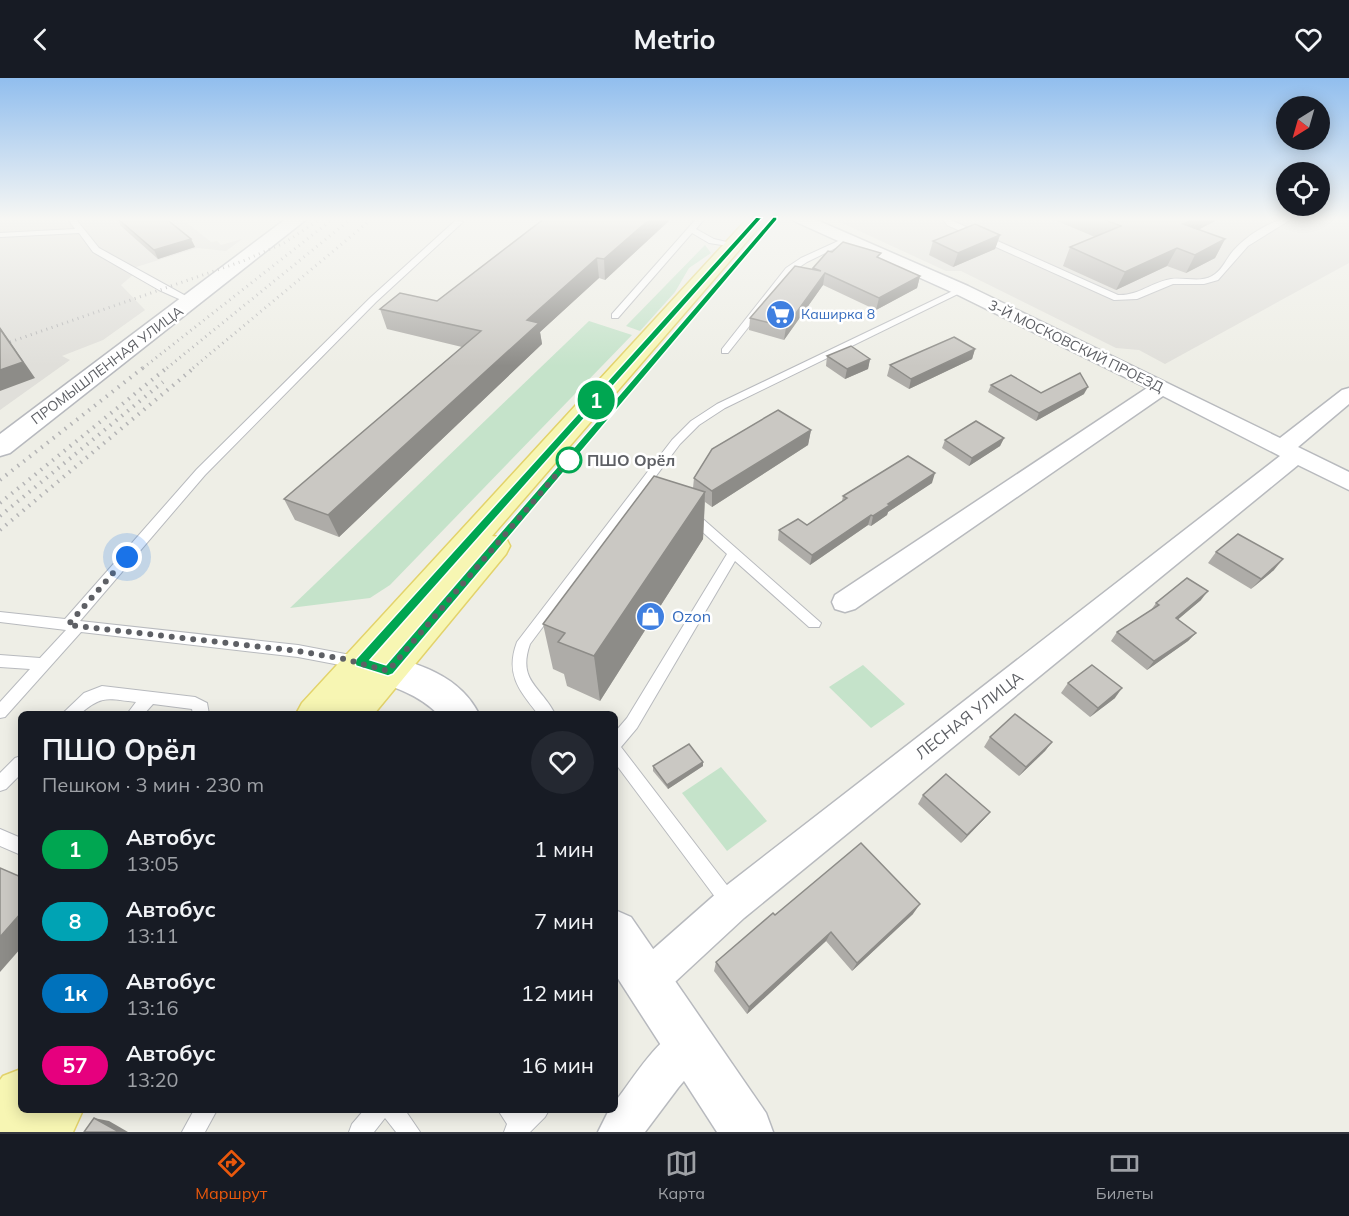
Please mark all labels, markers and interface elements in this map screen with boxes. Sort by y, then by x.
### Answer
text: Metrio [633,22,716,56]
icon: back [24,23,57,56]
icon: heart [1292,23,1325,56]
north arrow [1276,96,1330,150]
map controls [1276,96,1330,216]
button: locate [1276,162,1330,216]
street label: 3-Й МОСКОВСКИЙ ПРОЕЗД [985,296,1167,396]
supermarket icon: Каширка 8 [764,298,796,330]
street label: ПРОМЫШЛЕННАЯ УЛИЦА [27,301,187,428]
place label: Каширка 8 [801,305,875,323]
line badge: 1 [576,380,616,420]
text: 1 [590,387,602,413]
marker: ПШО Орёл [556,447,582,473]
place label: ПШО Орёл [587,450,675,470]
your location [112,542,142,572]
shop icon: Ozon [635,600,667,632]
place label: Ozon [672,606,711,626]
street label: ЛЕСНАЯ УЛИЦА [911,667,1027,763]
button: heart [531,731,594,794]
text: ПШО Орёл [42,732,197,767]
text: Пешком · 3 мин · 230 m [42,772,264,797]
text: Автобус [126,823,216,851]
text: 1 мин [534,835,594,863]
text: 1 [69,836,81,862]
text: 13:05 [126,851,179,876]
text: Автобус [126,895,216,923]
text: 7 мин [534,907,594,935]
text: 8 [69,908,81,934]
text: 13:11 [126,923,179,948]
text: Автобус [126,967,216,995]
text: 12 мин [521,979,594,1007]
text: 1к [63,980,87,1006]
text: 13:16 [126,995,179,1020]
text: Автобус [126,1039,216,1067]
text: 16 мин [521,1051,594,1079]
text: 57 [62,1052,88,1078]
text: 13:20 [126,1067,179,1092]
tab: Маршрут [195,1147,267,1203]
tab: Карта [658,1147,705,1203]
tab: Билеты [1096,1147,1154,1203]

